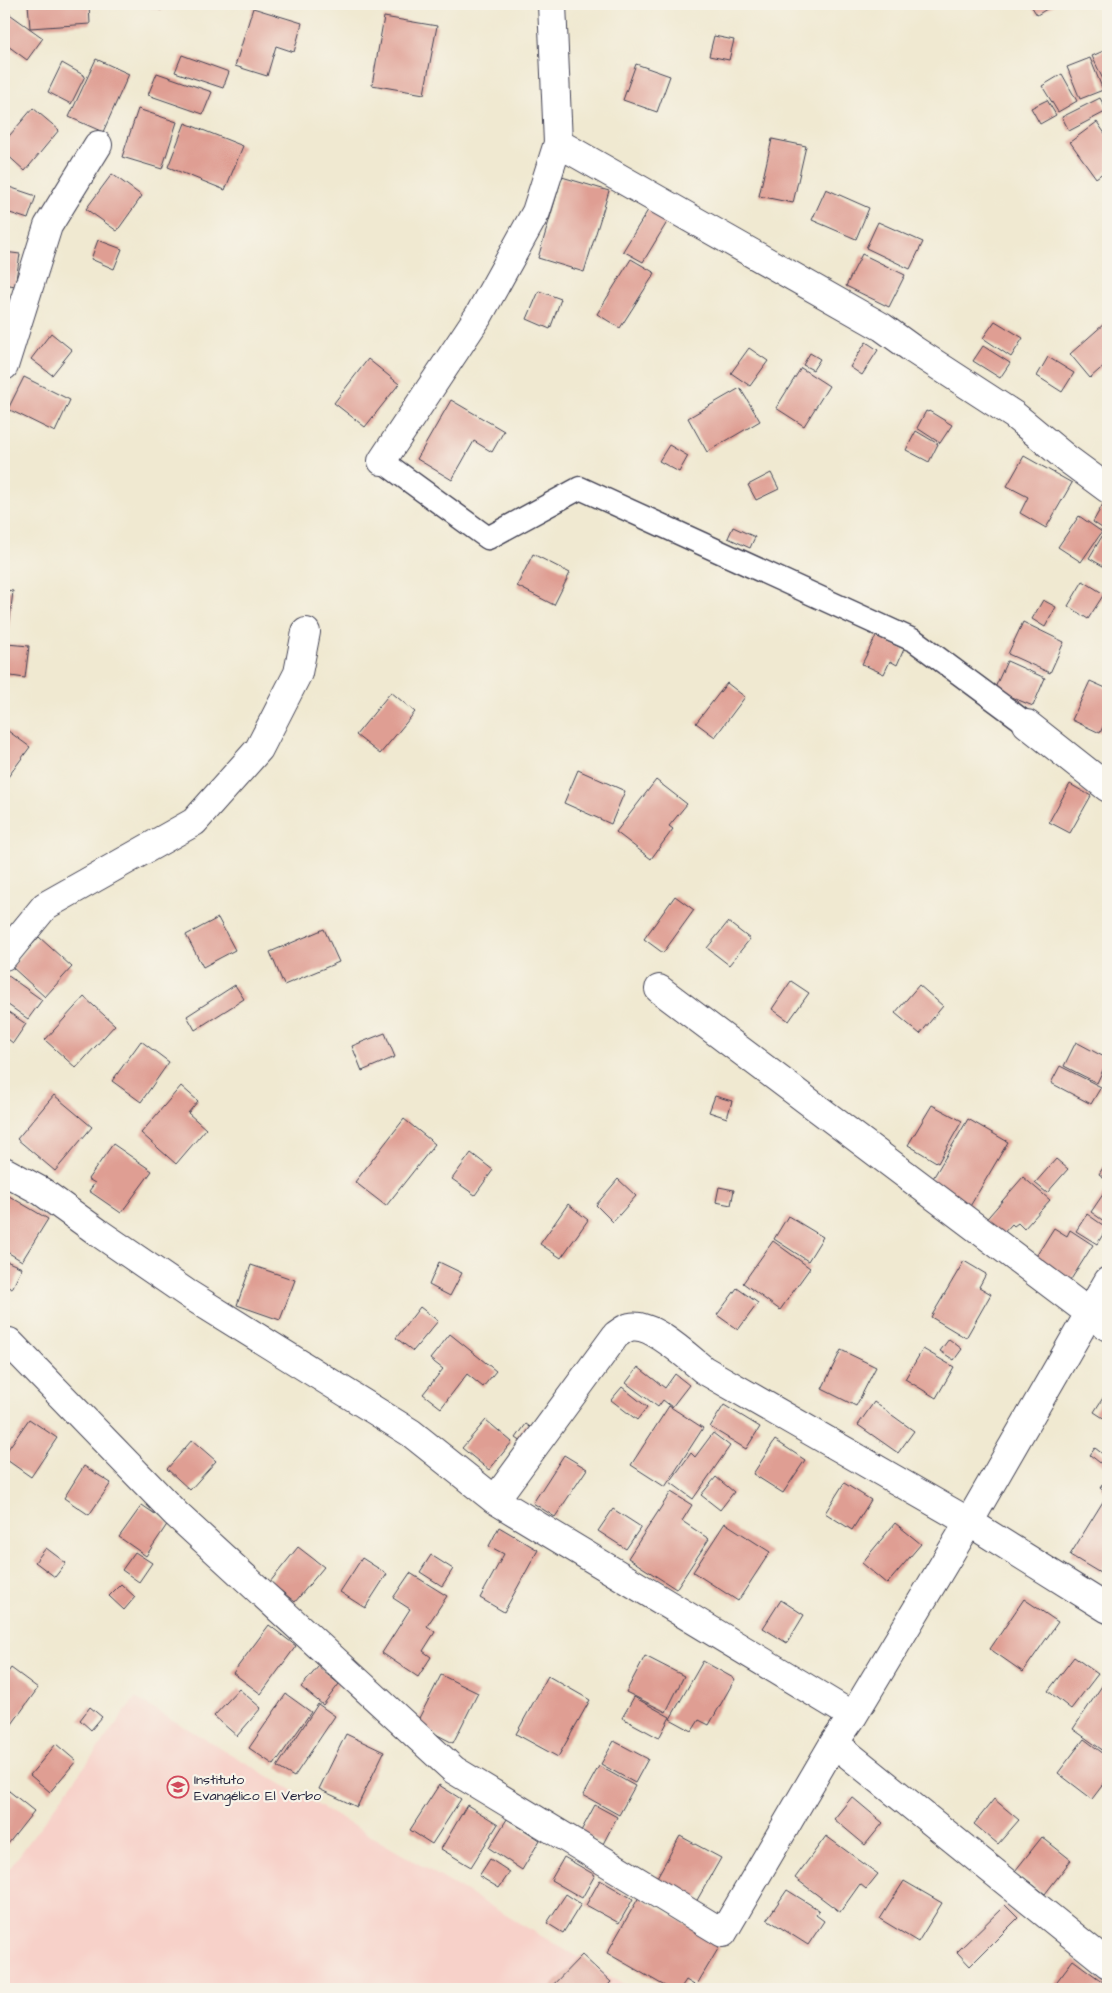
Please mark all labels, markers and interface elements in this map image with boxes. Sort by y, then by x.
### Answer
place label: Instituto Evangélico El Verbo [194,1770,321,1806]
school or university icon: Instituto Evangélico El Verbo [166,1775,190,1799]

